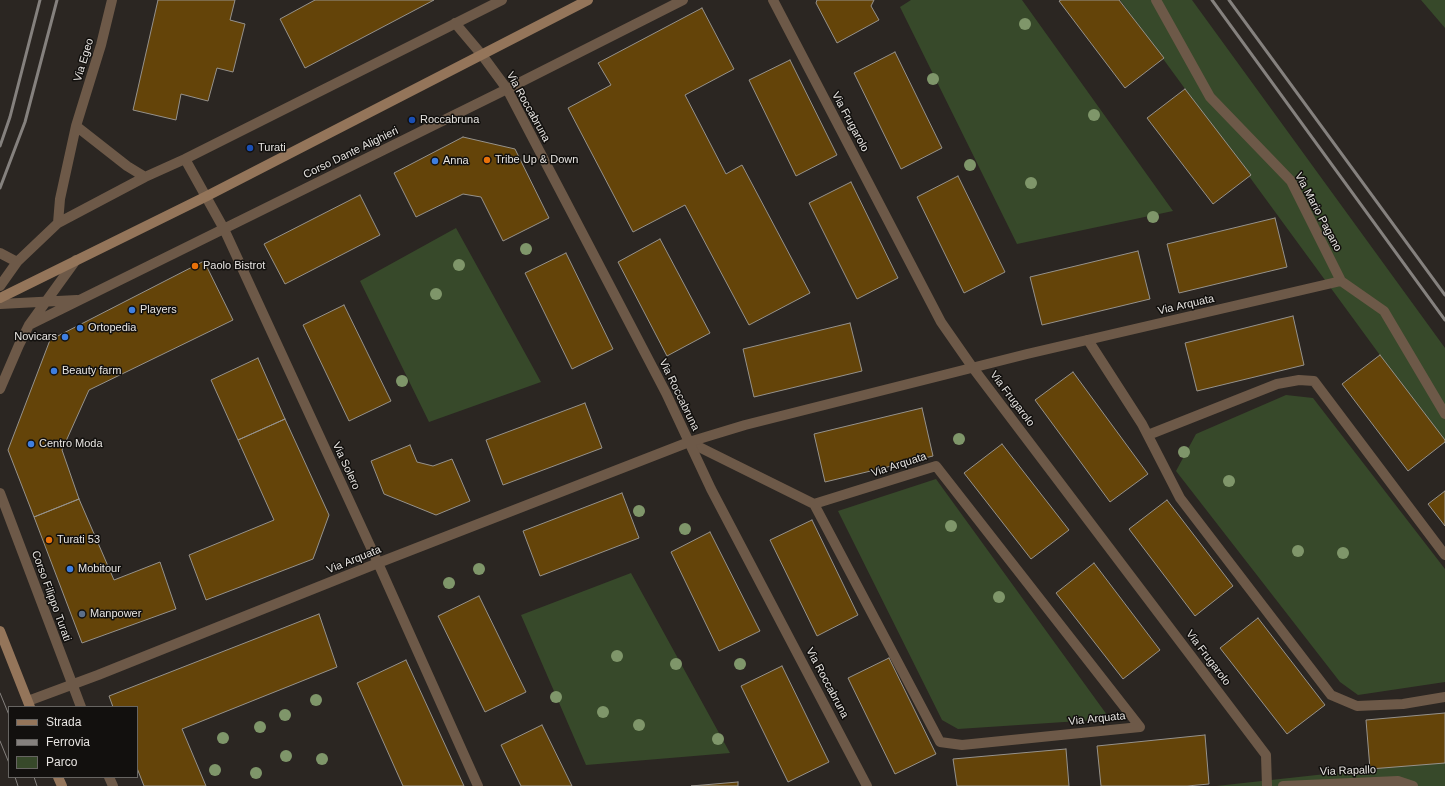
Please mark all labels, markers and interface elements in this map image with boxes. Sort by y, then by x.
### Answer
street label: Via Egeo [71,37,97,83]
street label: Via Roccabruna [503,70,553,144]
street label: Via Frugarolo [829,90,871,154]
place label: Roccabruna [420,113,479,127]
marker: Roccabruna [407,115,417,125]
street label: Corso Dante Alighieri [301,124,401,182]
place label: Turati [258,141,286,155]
marker: Turati [245,143,255,153]
place label: Tribe Up & Down [495,153,578,167]
place label: Anna [443,154,469,168]
marker: Tribe Up & Down [482,155,492,165]
marker: Anna [430,156,440,166]
street label: Via Mario Pagano [1292,170,1344,254]
place label: Paolo Bistrot [203,259,265,273]
marker: Paolo Bistrot [190,261,200,271]
street label: Via Arquata [1157,292,1215,318]
place label: Players [140,303,177,317]
marker: Players [127,305,137,315]
place label: Ortopedia [88,321,136,335]
marker: Ortopedia [75,323,85,333]
place label: Novicars [14,330,57,344]
marker: Novicars [60,332,70,342]
street label: Via Roccabruna [656,357,702,433]
place label: Beauty farm [62,364,121,378]
marker: Beauty farm [49,366,59,376]
street label: Via Frugarolo [987,369,1037,429]
place label: Centro Moda [39,437,103,451]
marker: Centro Moda [26,439,36,449]
street label: Via Solero [329,440,363,492]
street label: Via Arquata [870,450,928,480]
place label: Turati 53 [57,533,100,547]
marker: Turati 53 [44,535,54,545]
street label: Via Arquata [325,543,383,577]
street label: Corso Filippo Turati [28,549,74,643]
place label: Mobitour [78,562,121,576]
marker: Mobitour [65,564,75,574]
place label: Manpower [90,607,141,621]
marker: Manpower [77,609,87,619]
street label: Via Frugarolo [1183,628,1233,688]
street label: Via Roccabruna [803,645,851,721]
legend [8,706,138,778]
street label: Via Arquata [1068,709,1126,729]
text: Strada [46,715,81,729]
text: Ferrovia [46,735,90,749]
text: Parco [46,755,77,769]
street label: Via Rapallo [1320,763,1376,779]

